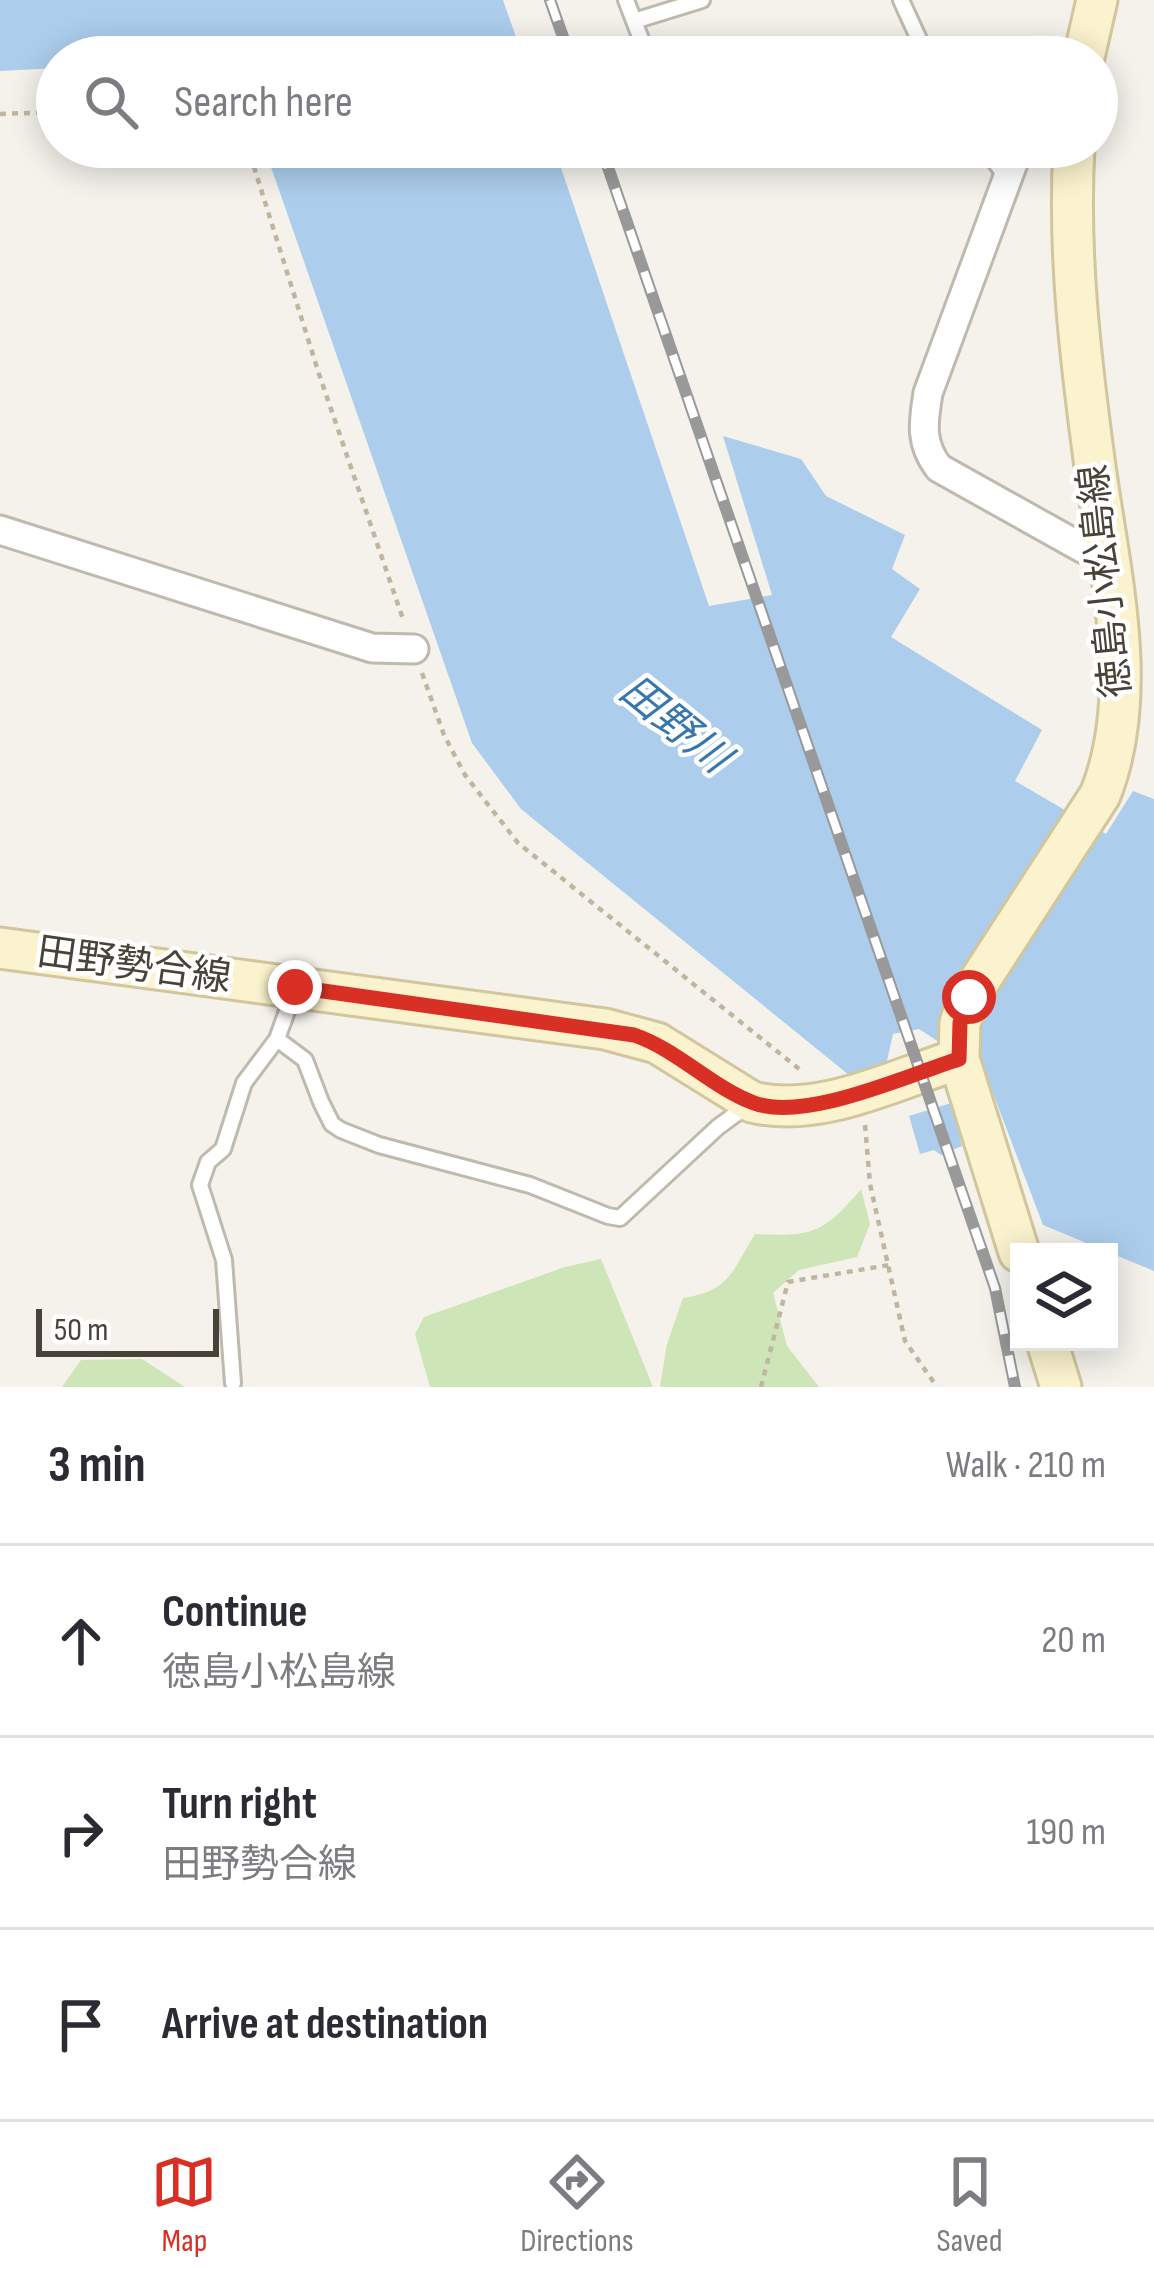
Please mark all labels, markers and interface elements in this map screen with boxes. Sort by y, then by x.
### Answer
search box [36,36,1118,168]
icon: search [78,69,144,135]
text: Search here [174,75,353,130]
street label: 徳島小松島線 [1070,462,1142,700]
water label: 田野川 [609,666,742,787]
street label: 田野勢合線 [34,929,234,1003]
route end [268,960,322,1014]
route start [942,970,996,1024]
map controls [1010,1243,1118,1351]
button: layers [1010,1243,1118,1351]
scale bar [36,1303,219,1356]
text: 50 m [54,1310,108,1350]
text: 3 min [48,1435,146,1496]
text: Walk · 210 m [946,1442,1106,1489]
text: Continue [162,1585,308,1640]
icon: ahead [48,1608,114,1674]
text: 20 m [1041,1617,1106,1664]
text: 徳島小松島線 [162,1650,396,1697]
text: Turn right [162,1777,317,1832]
icon: right [48,1800,114,1866]
text: 190 m [1026,1809,1106,1856]
text: 田野勢合線 [162,1842,357,1889]
icon: arrive [48,1992,114,2058]
text: Arrive at destination [162,1997,488,2052]
tab: Map [151,2149,217,2261]
tab: Directions [520,2149,634,2261]
tab: Saved [936,2149,1003,2261]

